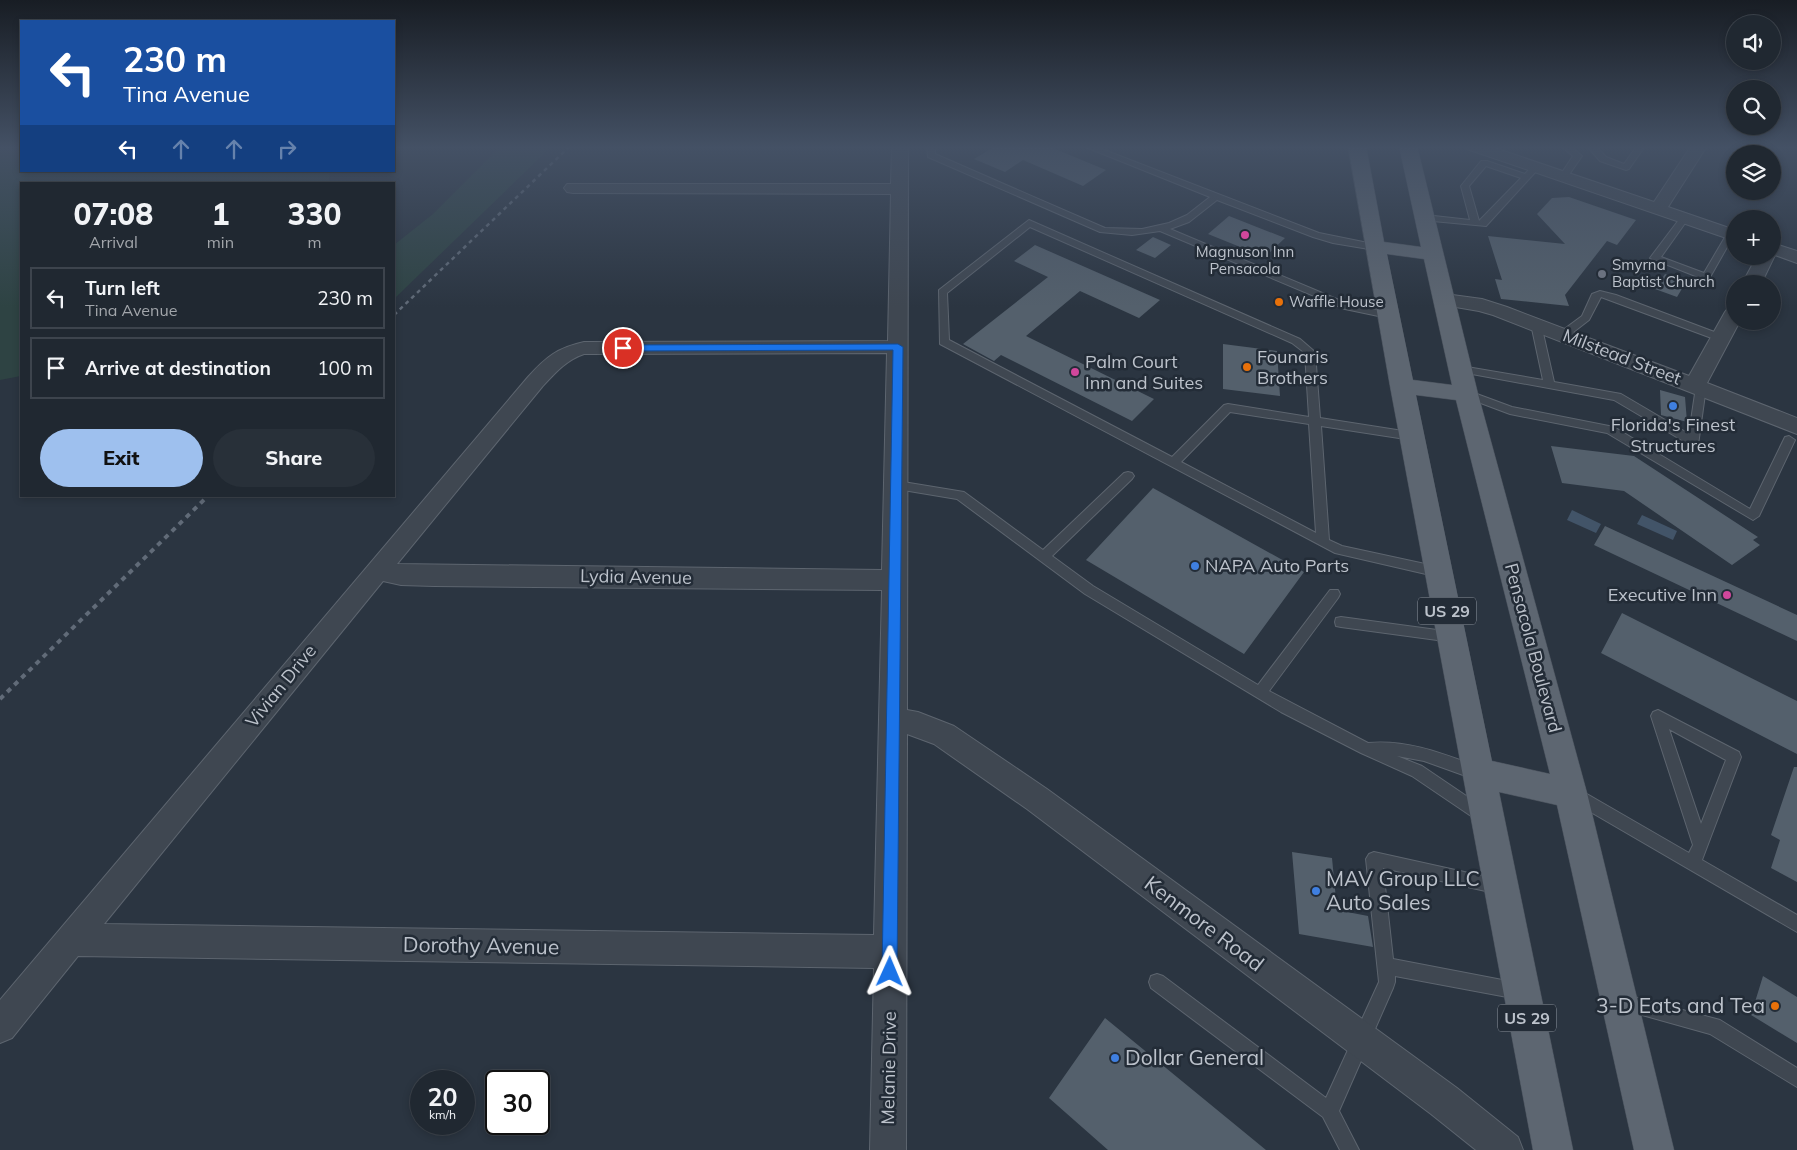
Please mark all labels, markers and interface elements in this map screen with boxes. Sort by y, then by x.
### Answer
map controls [1726,15,1781,330]
button: sound [1726,15,1781,70]
text: 230 m [123,37,227,81]
icon: left [40,40,105,105]
text: Tina Avenue [123,80,250,108]
button: search [1726,80,1781,135]
icon: left [114,135,142,163]
icon: ahead [167,135,195,163]
icon: ahead [220,135,248,163]
icon: right [273,135,301,163]
button: layers [1726,145,1781,200]
text: 07:08 [73,195,153,233]
text: 1 [211,195,229,233]
text: 330 [288,195,342,233]
button: + [1726,210,1781,265]
marker: Magnuson Inn Pensacola [1239,229,1251,241]
text: Arrival [89,232,138,252]
text: min [207,232,234,252]
text: m [307,232,322,252]
place label: Magnuson Inn Pensacola [1196,242,1294,278]
place label: Smyrna Baptist Church [1612,255,1715,291]
marker: Smyrna Baptist Church [1596,268,1608,280]
button: − [1726,275,1781,330]
text: Turn left [85,276,160,300]
icon: left [42,284,70,312]
text: 230 m [317,286,373,310]
place label: Waffle House [1289,292,1384,311]
marker: Waffle House [1273,296,1285,308]
text: Tina Avenue [85,300,177,320]
street label: Milstead Street [1560,323,1685,390]
pin [602,327,644,369]
icon: arrive [609,334,637,362]
place label: Founaris Brothers [1257,345,1329,389]
place label: Palm Court Inn and Suites [1085,350,1203,394]
icon: arrive [42,354,70,382]
text: Arrive at destination [85,356,271,380]
text: 100 m [317,356,373,380]
marker: Founaris Brothers [1241,361,1253,373]
marker: Palm Court Inn and Suites [1069,366,1081,378]
marker: Florida's Finest Structures [1667,400,1679,412]
place label: Florida's Finest Structures [1611,413,1735,457]
button: Exit [40,429,203,487]
button: Share [213,429,375,487]
place label: NAPA Auto Parts [1205,554,1349,577]
marker: NAPA Auto Parts [1189,560,1201,572]
street label: Pensacola Boulevard [1500,561,1567,735]
street label: Lydia Avenue [580,564,692,589]
place label: Executive Inn [1608,583,1717,606]
marker: Executive Inn [1721,589,1733,601]
road number: US 29 [1418,598,1476,624]
street label: Vivian Drive [240,640,321,732]
place label: MAV Group LLC Auto Sales [1326,865,1480,915]
street label: Kenmore Road [1140,870,1270,977]
marker: MAV Group LLC Auto Sales [1310,885,1322,897]
street label: Dorothy Avenue [403,931,559,959]
position arrow [863,945,915,997]
place label: 3-D Eats and Tea [1596,992,1765,1018]
marker: 3-D Eats and Tea [1769,1000,1781,1012]
road number: US 29 [1498,1004,1556,1032]
street label: Melanie Drive [876,1011,901,1125]
place label: Dollar General [1125,1044,1264,1070]
marker: Dollar General [1109,1052,1121,1064]
speed limit sign: 30 [485,1070,550,1135]
text: 20 [427,1081,458,1112]
text: km/h [429,1107,456,1122]

